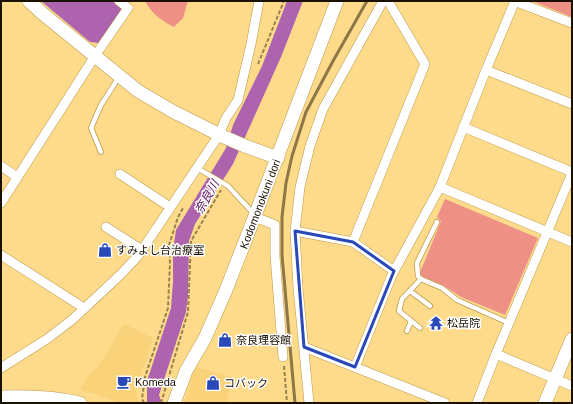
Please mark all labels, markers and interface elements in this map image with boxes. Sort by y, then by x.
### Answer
street label: Kodomonokuni dori [237,158,283,250]
water label: 奈良川 [192,176,223,216]
shop icon: すみよし台治療室 [97,242,113,258]
place label: すみよし台治療室 [116,244,204,256]
temple icon: 松岳院 [428,315,444,331]
place label: 松岳院 [447,317,480,329]
shop icon: 奈良理容館 [217,332,233,348]
place label: 奈良理容館 [236,334,291,346]
cafe icon: Komeda [116,374,132,390]
shop icon: コバック [205,375,221,391]
place label: Komeda [135,376,177,388]
place label: コバック [224,377,268,389]

